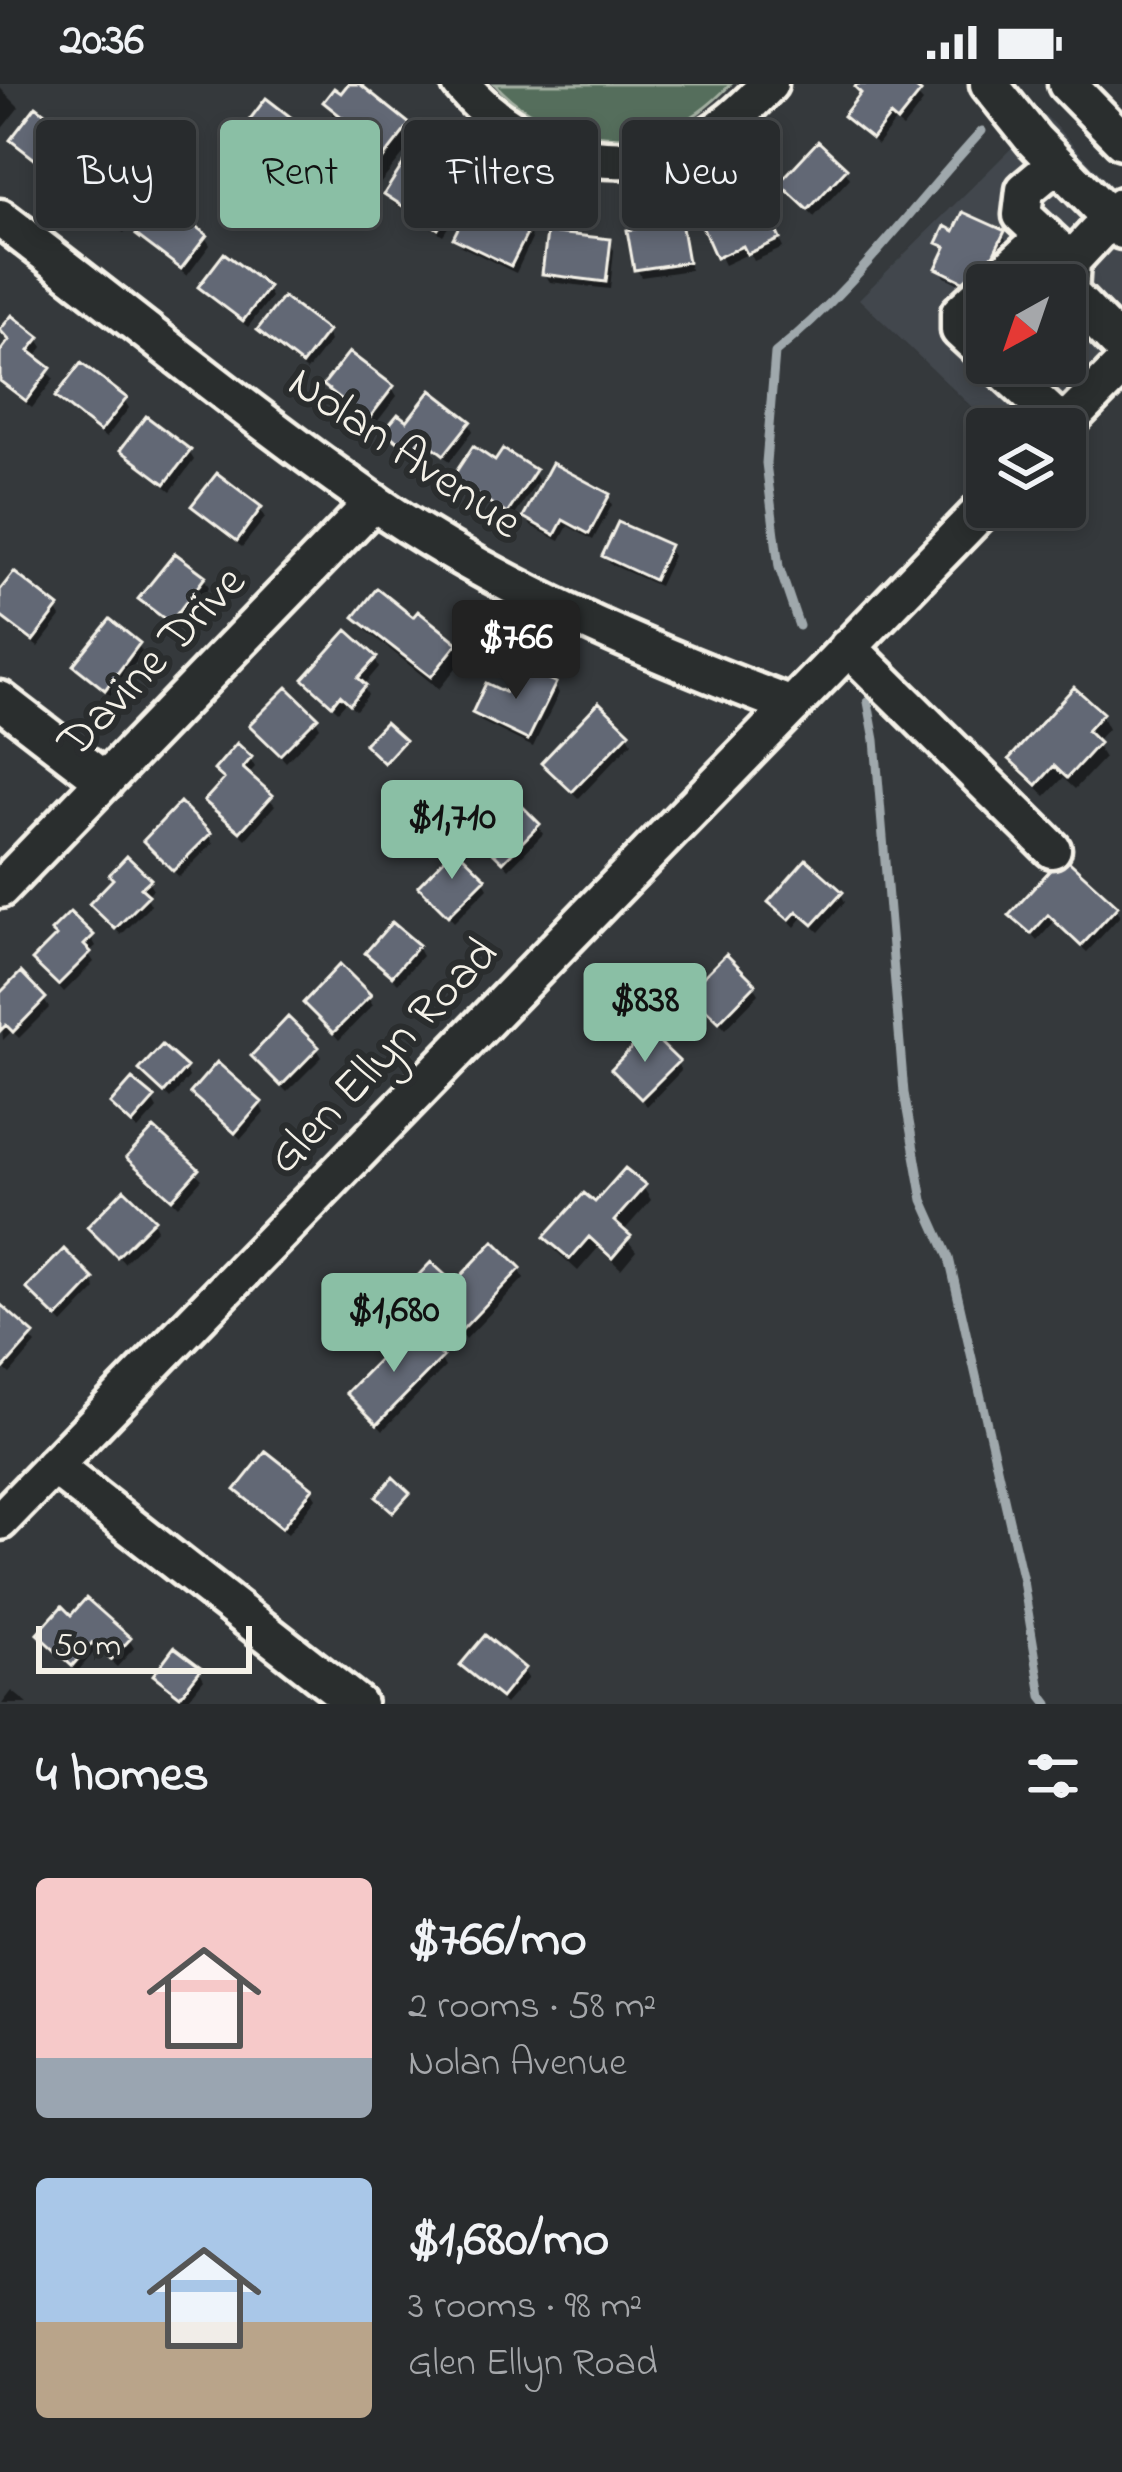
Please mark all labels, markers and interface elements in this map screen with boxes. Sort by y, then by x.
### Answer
text: 20:36 [60,9,144,75]
chip: Buy [36,120,196,228]
chip: Rent [220,120,380,228]
chip: Filters [404,120,598,228]
chip: New [622,120,780,228]
north arrow [966,264,1086,384]
map controls [966,264,1086,528]
street label: Nolan Avenue [273,350,536,559]
button: layers [966,408,1086,528]
street label: Davine Drive [42,550,264,776]
pin: $766 [445,600,587,702]
text: $766 [479,610,553,667]
pin: $1,710 [354,780,550,882]
text: $1,710 [408,790,496,847]
street label: Glen Ellyn Road [252,922,516,1192]
pin: $838 [574,963,716,1065]
text: $838 [611,973,679,1030]
pin: $1,680 [296,1273,492,1375]
text: $1,680 [348,1283,440,1340]
scale bar [36,1620,252,1673]
text: 50 m [54,1623,121,1671]
text: 4 homes [36,1739,209,1814]
icon: filters [1020,1743,1086,1809]
text: $766/mo [408,1904,587,1979]
icon: home [132,1926,276,2070]
text: 2 rooms · 58 m² [408,1979,656,2036]
text: Nolan Avenue [408,2036,627,2093]
text: $1,680/mo [408,2204,609,2279]
icon: home [132,2226,276,2370]
text: 3 rooms · 98 m² [408,2279,642,2336]
text: Glen Ellyn Road [408,2336,658,2393]

